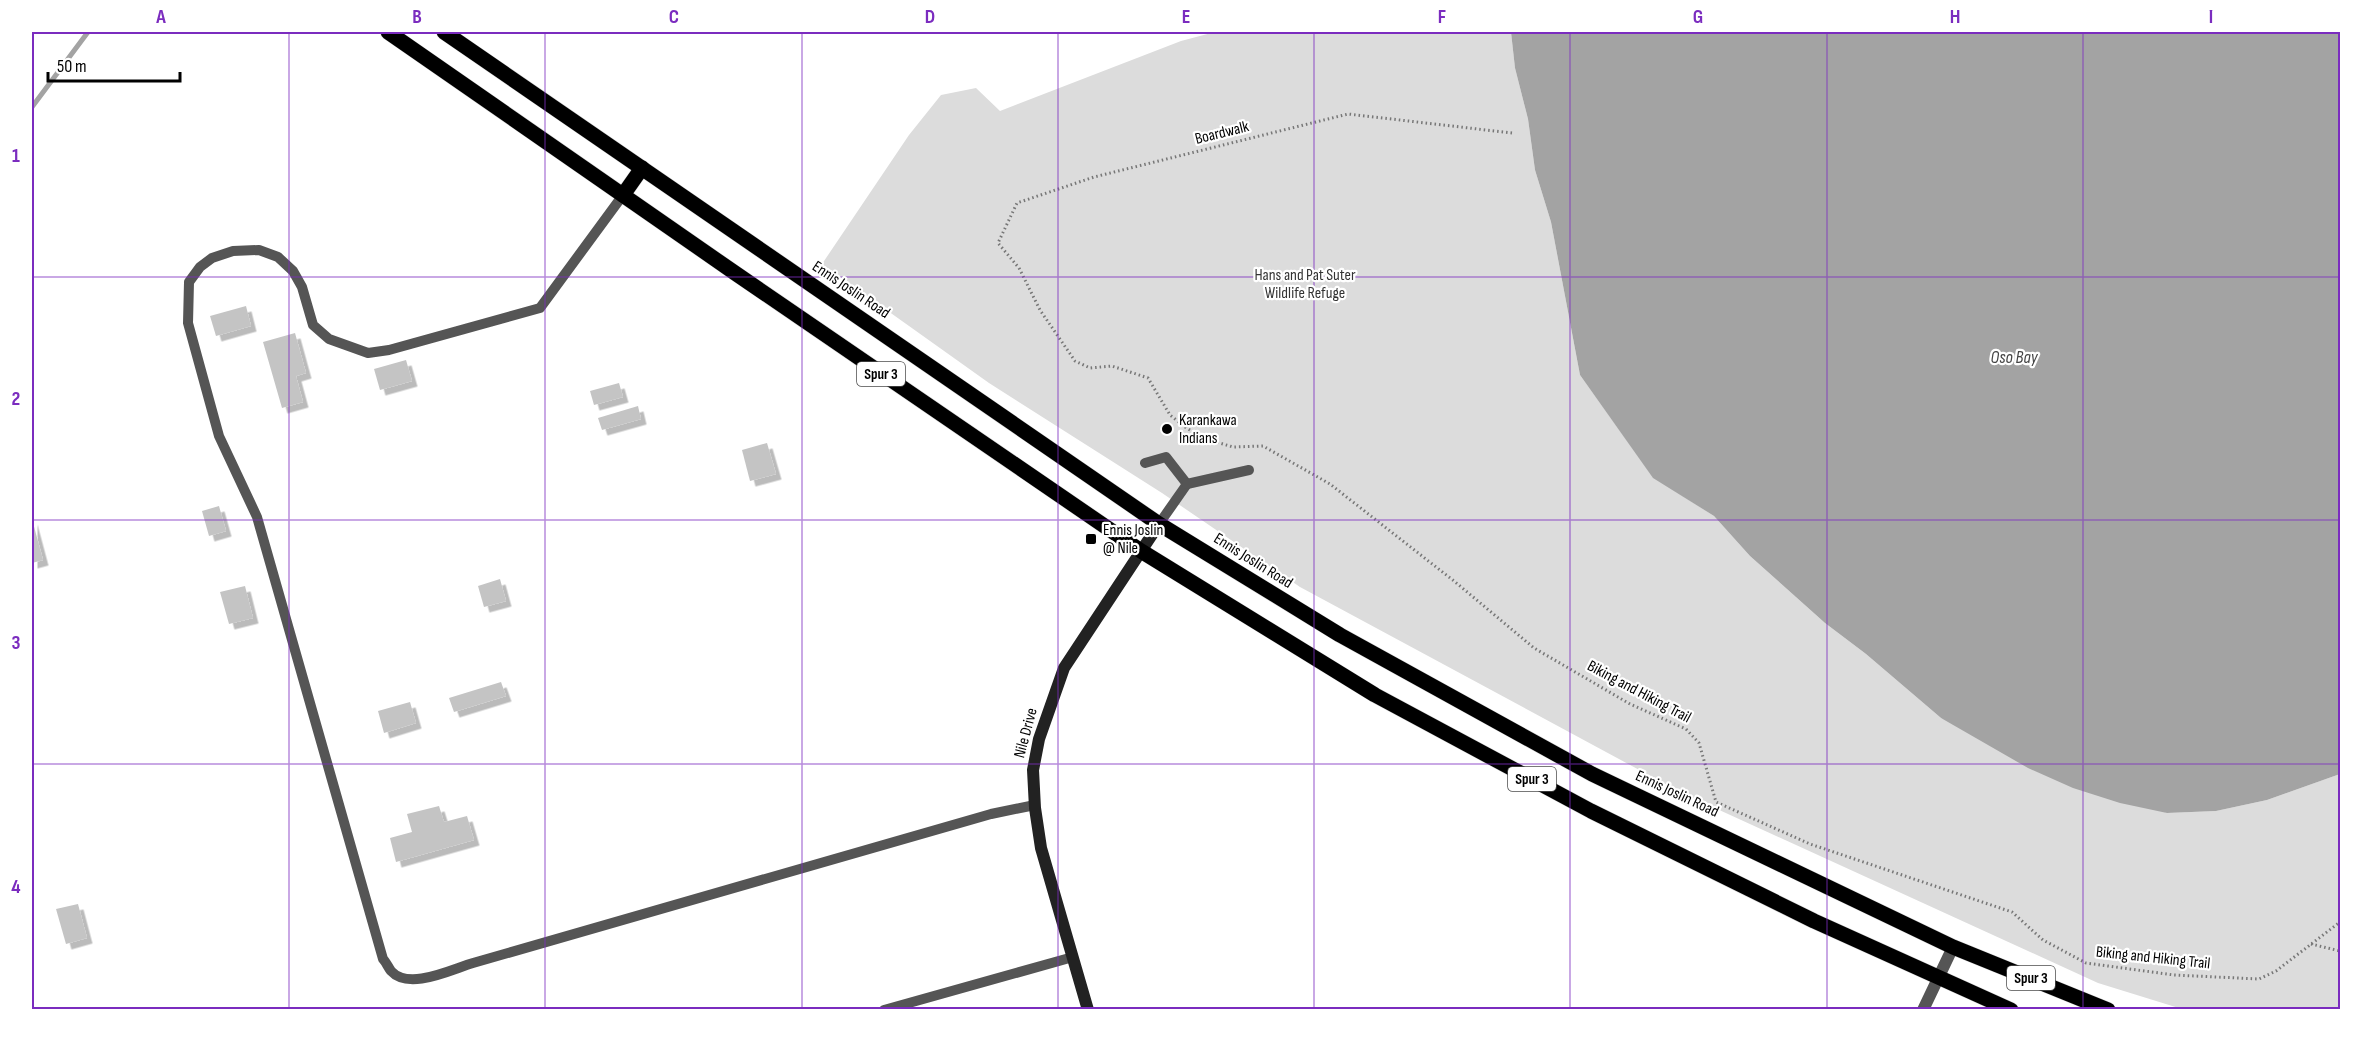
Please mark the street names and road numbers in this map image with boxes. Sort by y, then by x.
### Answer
street label: Boardwalk [1193,117,1251,149]
street label: Ennis Joslin Road [809,257,893,323]
road number: Spur 3 [857,362,905,386]
street label: Ennis Joslin Road [1210,529,1296,593]
street label: Biking and Hiking Trail [1584,657,1694,727]
street label: Nile Drive [1010,706,1042,760]
street label: Ennis Joslin Road [1632,766,1722,822]
road number: Spur 3 [1508,767,1556,791]
street label: Biking and Hiking Trail [2095,943,2211,973]
road number: Spur 3 [2007,966,2055,990]

